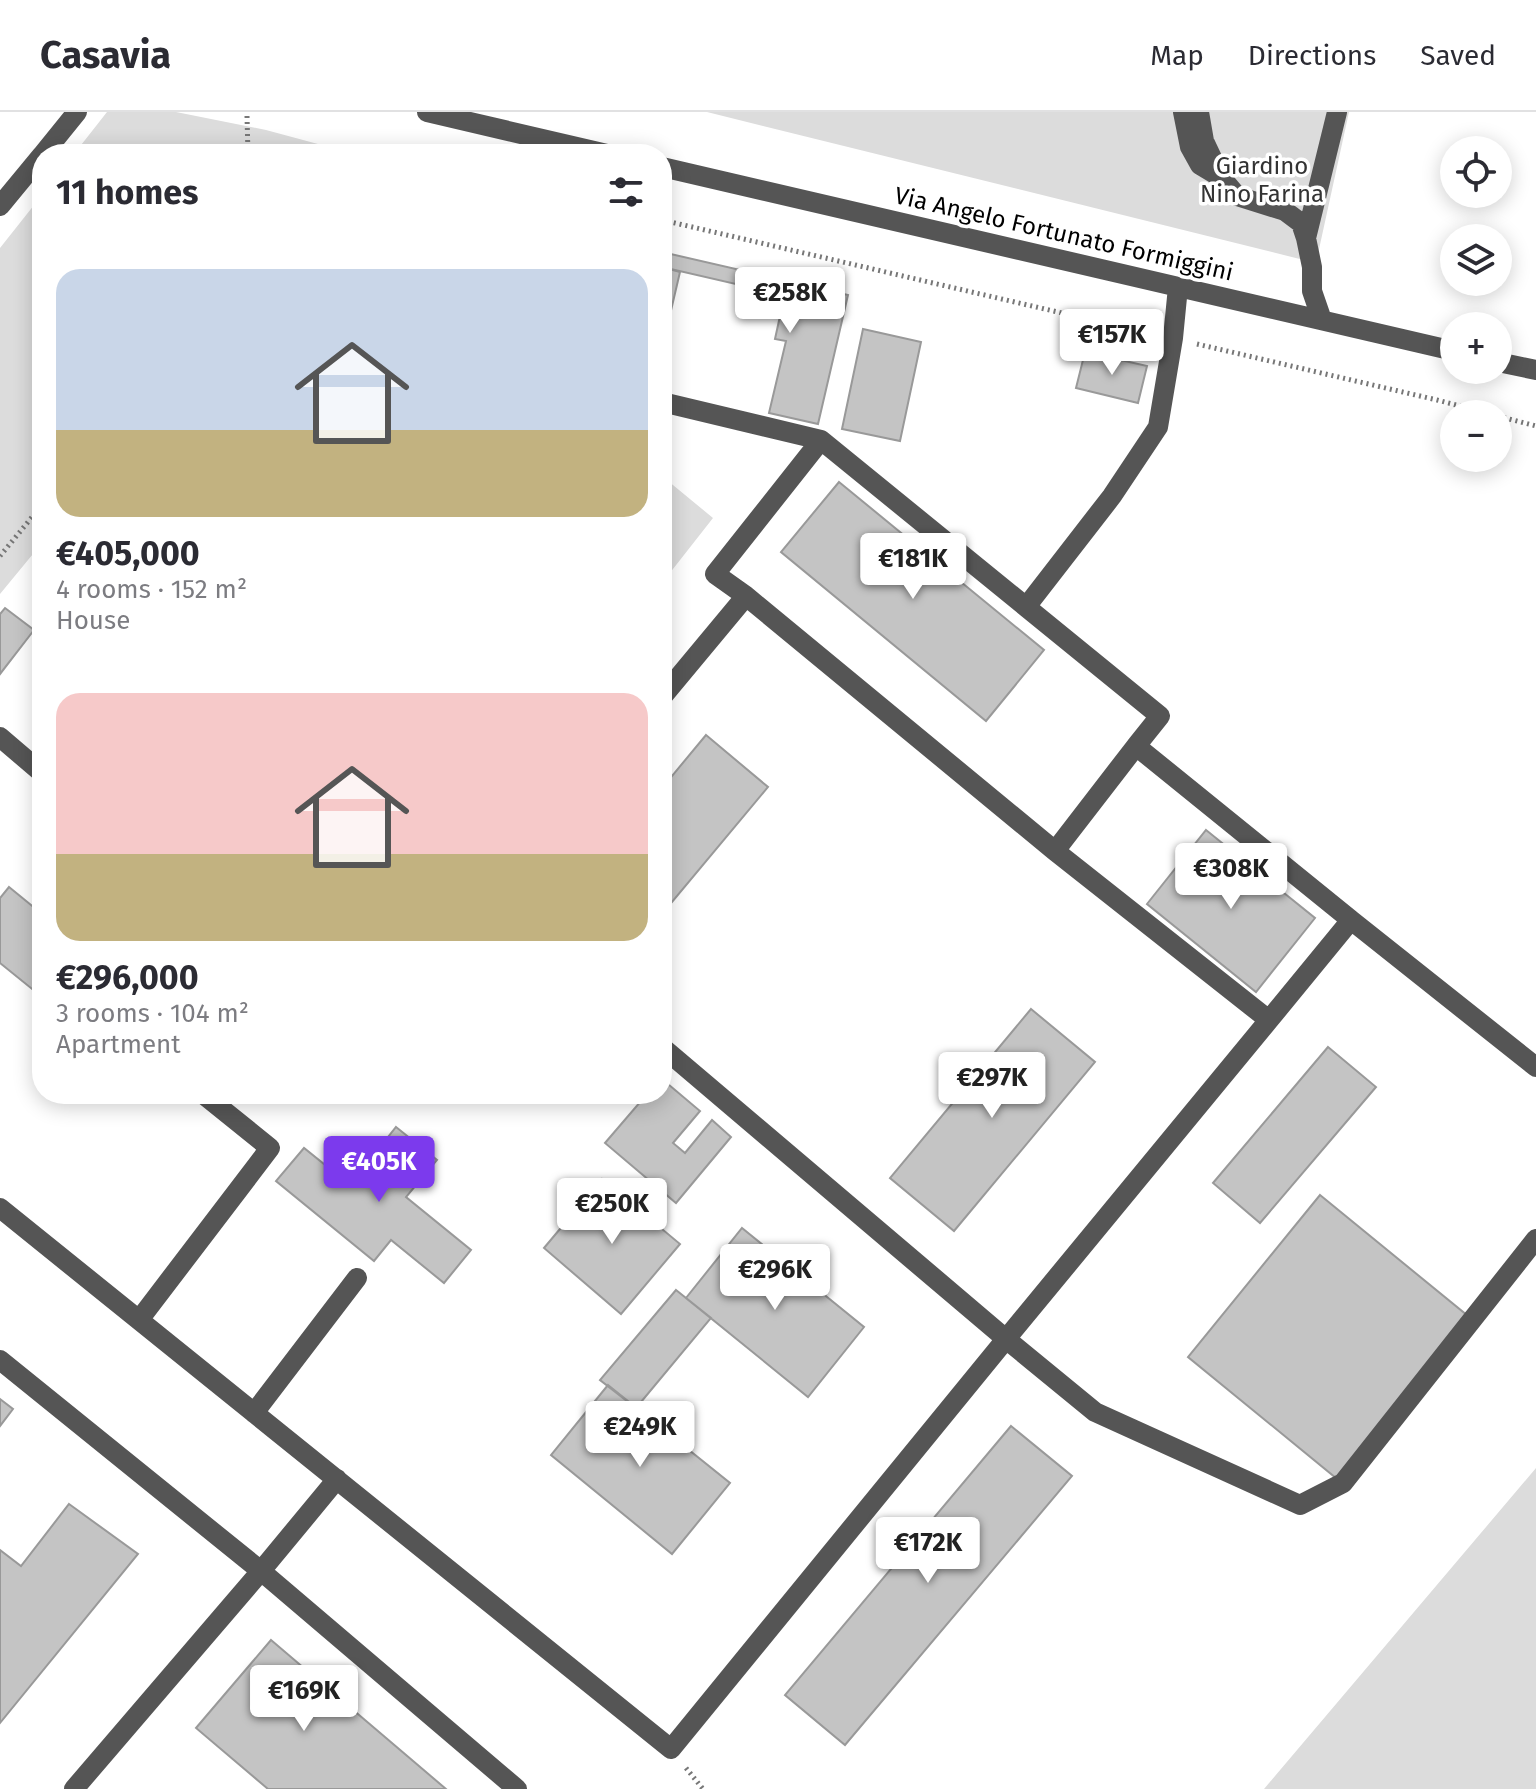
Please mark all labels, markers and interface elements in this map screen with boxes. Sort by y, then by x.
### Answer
text: Casavia [40,32,171,78]
text: Map [1150,39,1204,72]
text: Directions [1248,39,1376,72]
text: Saved [1420,39,1496,72]
map controls [1440,136,1512,472]
button: locate [1440,136,1512,208]
park label: Giardino Nino Farina [1200,152,1324,208]
icon: filters [604,170,648,214]
text: 11 homes [56,172,198,213]
street label: Via Angelo Fortunato Formiggini [892,181,1236,287]
button: layers [1440,224,1512,296]
pin: €258K [734,267,846,335]
text: €258K [753,277,827,308]
pin: €157K [1056,309,1168,377]
button: + [1440,312,1512,384]
text: €157K [1078,319,1146,350]
icon: home [280,321,424,465]
button: − [1440,400,1512,472]
text: €405,000 [56,533,200,574]
pin: €181K [857,533,969,601]
text: €181K [878,543,948,574]
text: 4 rooms · 152 m² [56,574,247,605]
text: House [56,605,130,636]
icon: home [280,745,424,889]
pin: €308K [1175,843,1287,911]
text: €308K [1193,853,1269,884]
text: €296,000 [56,957,199,998]
text: 3 rooms · 104 m² [56,998,249,1029]
text: Apartment [56,1029,181,1060]
pin: €297K [936,1052,1048,1120]
text: €297K [956,1062,1028,1093]
pin: €405K [323,1136,435,1204]
text: €405K [342,1146,416,1177]
pin: €250K [556,1178,668,1246]
text: €250K [575,1188,649,1219]
pin: €296K [719,1244,831,1312]
text: €296K [738,1254,812,1285]
pin: €249K [584,1401,696,1469]
text: €249K [604,1411,676,1442]
pin: €172K [872,1517,984,1585]
text: €172K [894,1527,962,1558]
pin: €169K [248,1665,360,1733]
text: €169K [268,1675,340,1706]

